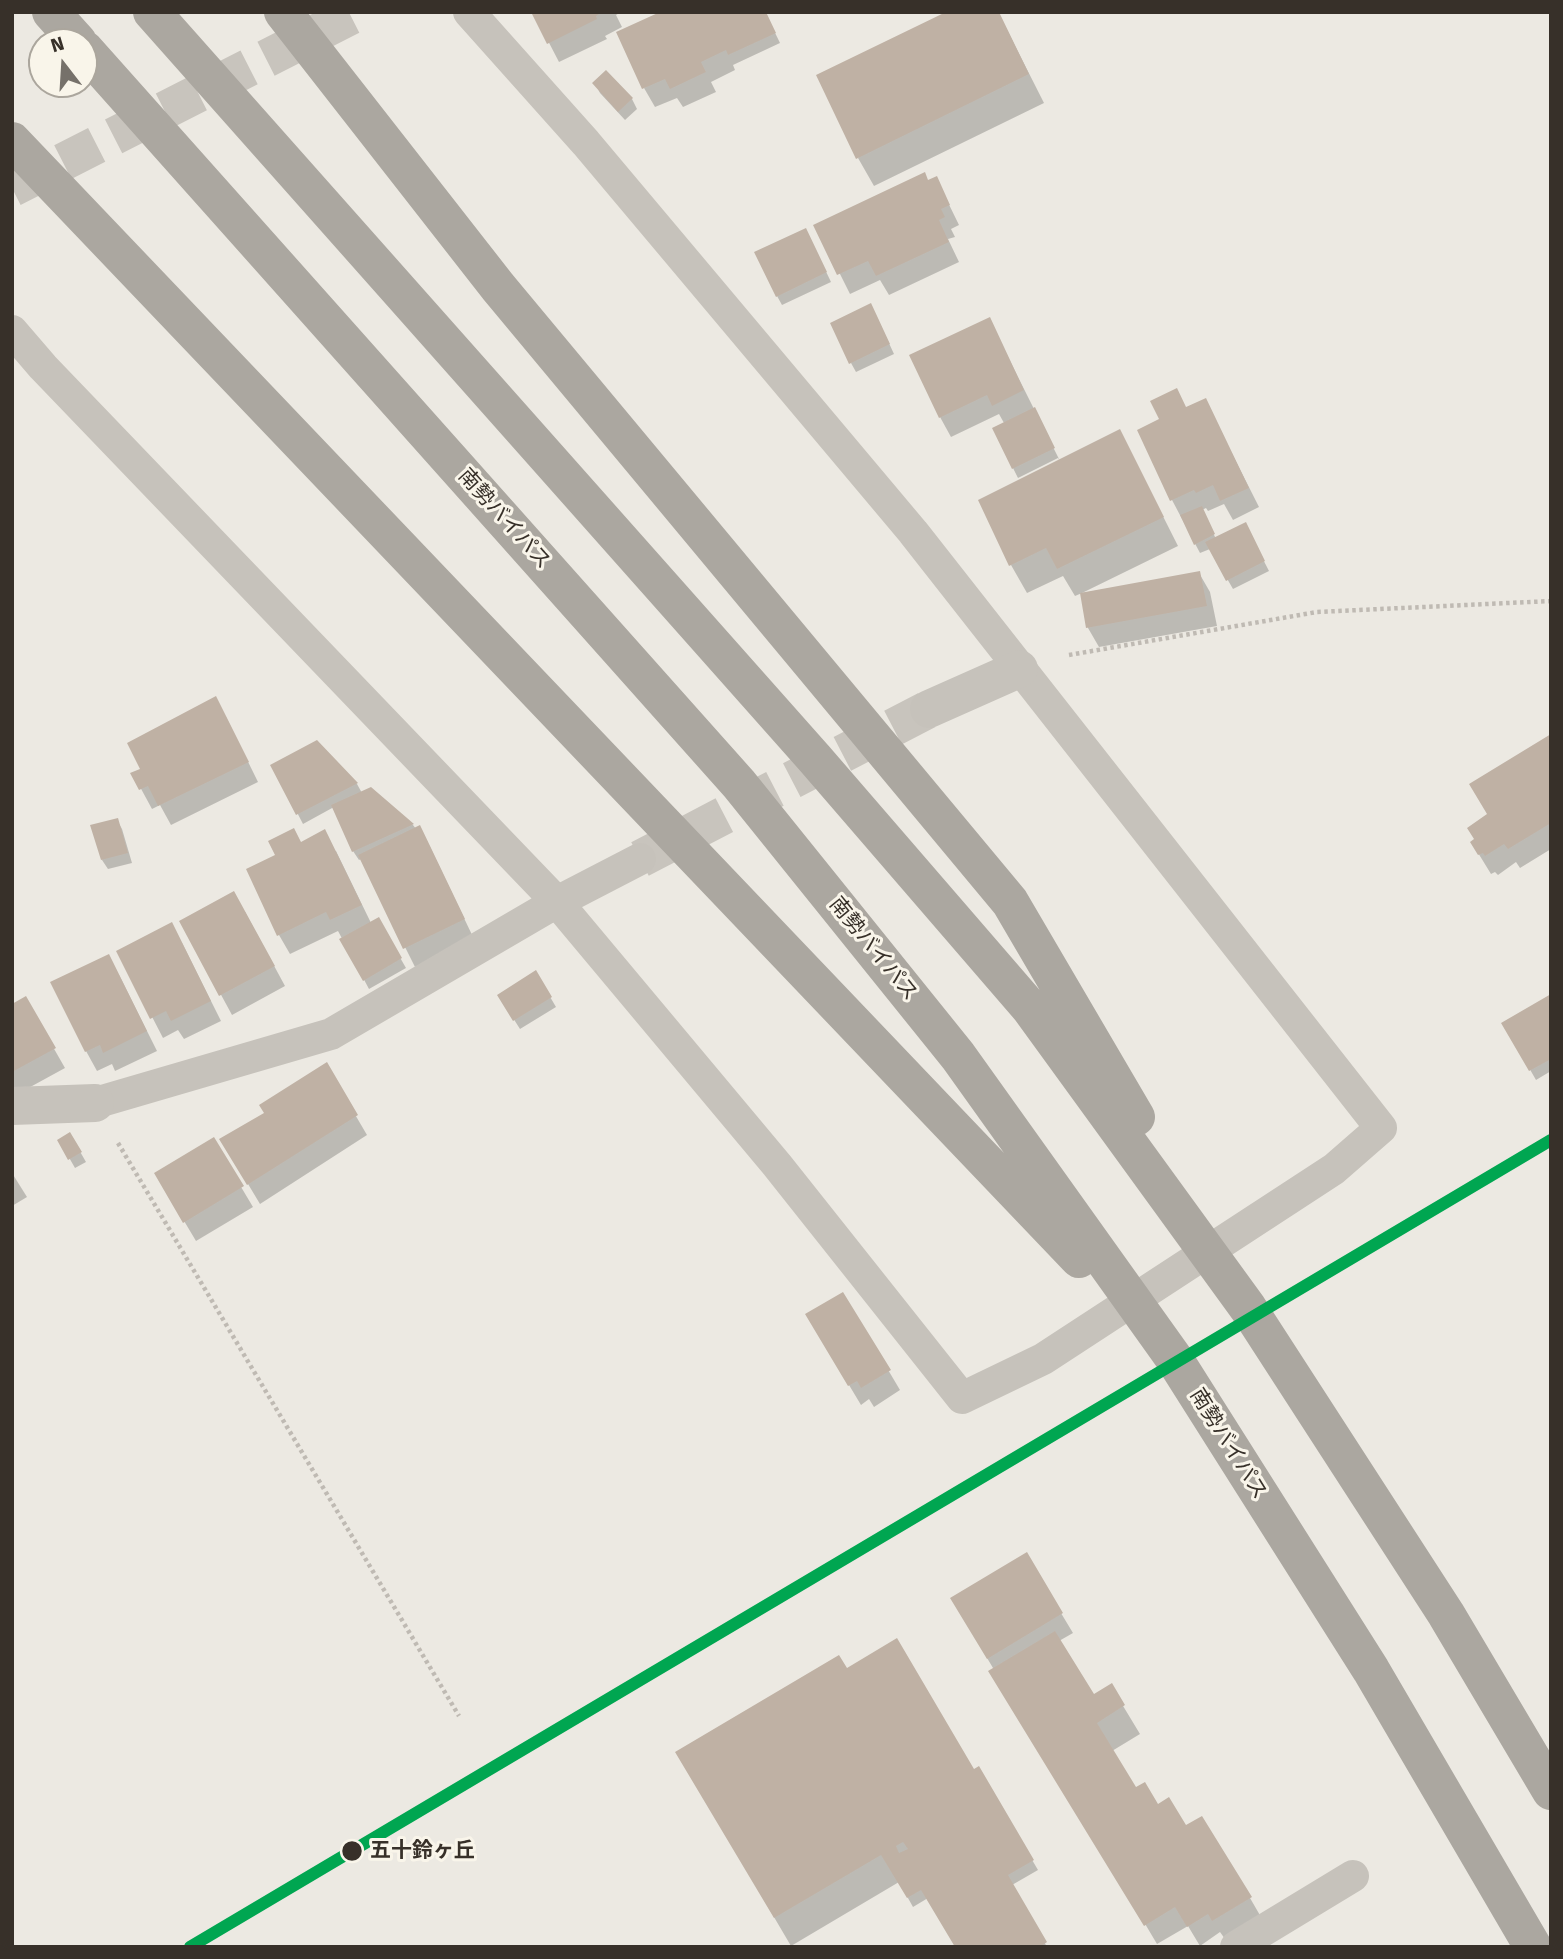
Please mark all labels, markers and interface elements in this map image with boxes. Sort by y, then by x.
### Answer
north arrow [28,28,98,98]
text: N [48,32,67,57]
street label: 南勢バイパス [452,464,556,574]
street label: 南勢バイパス [824,892,922,1006]
street label: 南勢バイパス [1184,1384,1272,1504]
place label: 五十鈴ヶ丘 [370,1838,475,1864]
marker: 五十鈴ヶ丘 [340,1839,364,1863]

